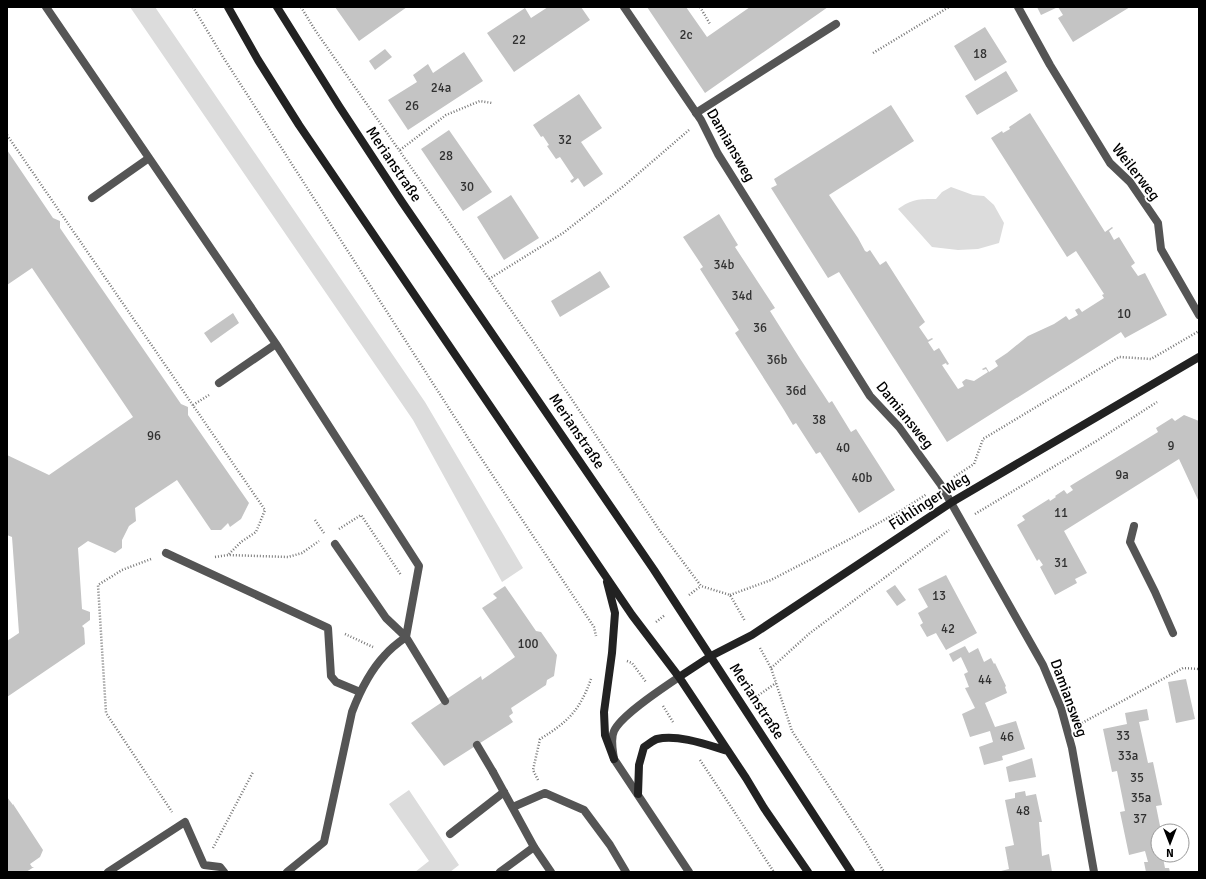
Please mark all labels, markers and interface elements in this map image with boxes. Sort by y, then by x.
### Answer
house number: 2c [679,27,693,43]
house number: 22 [512,32,526,48]
house number: 18 [973,46,987,62]
house number: 24a [431,80,451,96]
house number: 26 [405,98,419,114]
street label: Damiansweg [703,105,759,185]
street label: Merianstraße [362,123,426,205]
house number: 32 [558,132,572,148]
street label: Weilerweg [1108,140,1164,204]
house number: 28 [439,148,453,164]
house number: 30 [460,179,474,195]
house number: 34b [714,257,735,273]
house number: 34d [732,288,753,304]
house number: 10 [1117,306,1131,322]
house number: 36 [753,320,767,336]
house number: 36b [767,352,788,368]
street label: Damiansweg [872,378,938,452]
house number: 36d [786,383,807,399]
street label: Merianstraße [545,390,609,472]
house number: 38 [812,412,826,428]
house number: 96 [147,428,161,444]
house number: 9 [1167,438,1175,454]
house number: 40 [836,440,850,456]
house number: 9a [1115,467,1129,483]
street label: Fühlinger Weg [885,468,973,534]
house number: 40b [852,470,873,486]
house number: 11 [1054,505,1068,521]
house number: 31 [1054,555,1068,571]
house number: 13 [932,588,946,604]
house number: 42 [941,621,955,637]
house number: 100 [517,636,539,652]
street label: Damiansweg [1047,657,1091,739]
street label: Merianstraße [726,660,788,742]
house number: 44 [978,672,992,688]
house number: 33 [1116,728,1130,744]
house number: 46 [1000,729,1014,745]
house number: 33a [1118,748,1138,764]
house number: 35 [1130,770,1144,786]
house number: 35a [1131,790,1151,806]
house number: 48 [1016,803,1030,819]
house number: 37 [1133,811,1147,827]
north arrow [1150,823,1190,863]
text: N [1166,846,1174,859]

